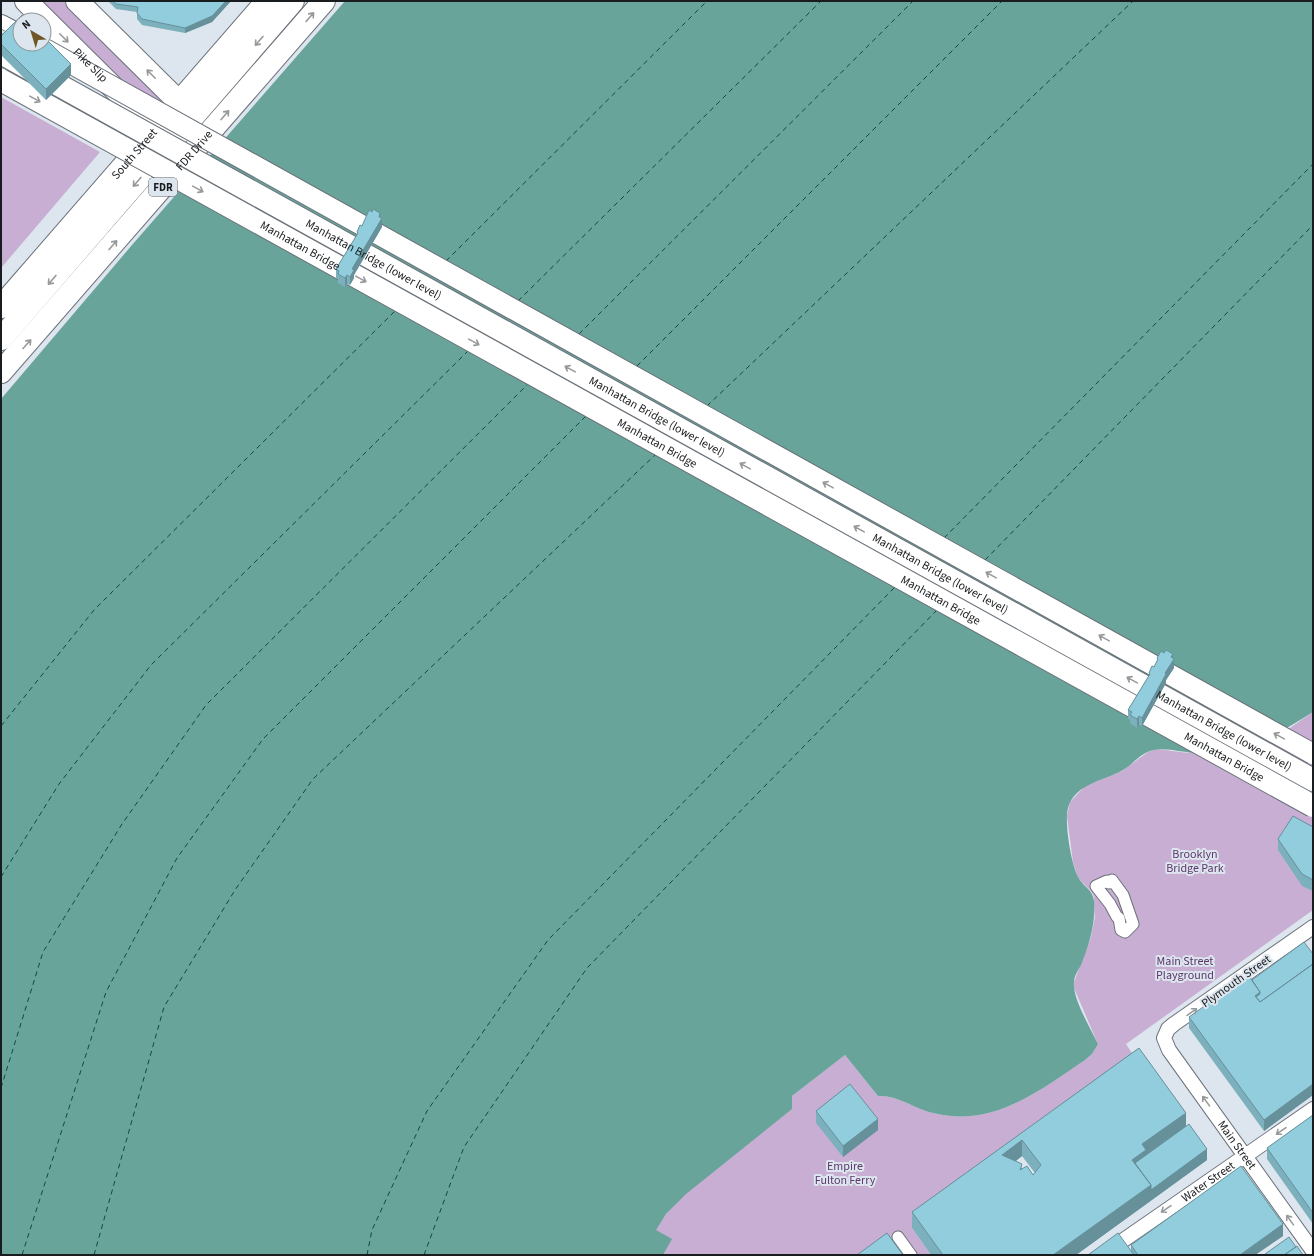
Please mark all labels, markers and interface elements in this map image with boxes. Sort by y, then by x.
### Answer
north arrow [12,12,52,52]
one-way arrow [306,12,315,22]
text: N [19,16,34,33]
one-way arrow [59,33,69,43]
one-way arrow [254,36,263,46]
street label: Pike Slip [69,44,112,87]
one-way arrow [146,69,156,79]
one-way arrow [29,95,41,103]
one-way arrow [220,111,229,121]
street label: South Street [108,125,161,183]
street label: FDR Drive [172,127,217,174]
one-way arrow [133,176,142,186]
road number: FDR [149,178,177,196]
one-way arrow [192,185,204,193]
street label: Manhattan Bridge (lower level) [302,215,444,304]
street label: Manhattan Bridge [257,217,343,275]
one-way arrow [108,240,117,251]
one-way arrow [47,275,56,285]
one-way arrow [354,276,366,283]
one-way arrow [23,338,32,349]
one-way arrow [468,338,480,346]
one-way arrow [564,364,576,372]
street label: Manhattan Bridge (lower level) [587,374,727,460]
street label: Manhattan Bridge [615,415,699,471]
one-way arrow [739,461,751,469]
one-way arrow [822,480,834,488]
one-way arrow [853,524,865,532]
street label: Manhattan Bridge (lower level) [870,531,1010,617]
one-way arrow [985,571,997,579]
street label: Manhattan Bridge [898,572,982,628]
one-way arrow [1098,634,1110,642]
one-way arrow [1126,675,1138,683]
street label: Manhattan Bridge (lower level) [1154,688,1294,774]
street label: Manhattan Bridge [1182,729,1266,785]
one-way arrow [1273,731,1285,739]
park label: Brooklyn Bridge Park [1166,846,1224,877]
street label: Plymouth Street [1198,951,1275,1012]
park label: Main Street Playground [1156,953,1214,984]
one-way arrow [1186,1008,1197,1016]
one-way arrow [1201,1096,1210,1107]
street label: Main Street [1213,1117,1260,1173]
one-way arrow [1276,1127,1287,1135]
street label: Water Street [1178,1157,1239,1207]
park label: Empire Fulton Ferry [815,1158,876,1189]
one-way arrow [1161,1205,1172,1213]
one-way arrow [1286,1214,1294,1225]

